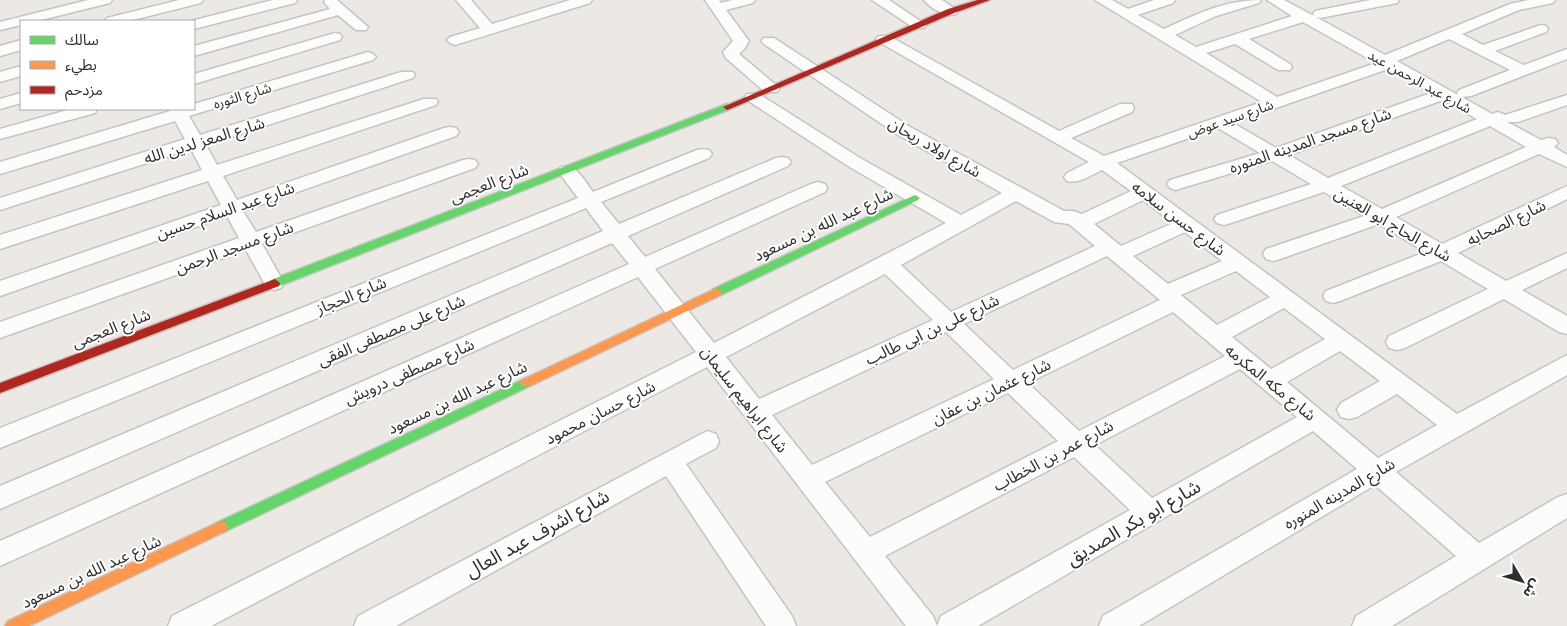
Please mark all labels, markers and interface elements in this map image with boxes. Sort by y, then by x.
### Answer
legend [20,20,195,110]
text: سالك [65,29,99,49]
street label: شارع عبد الرحمن عيد [1364,45,1475,119]
text: بطيء [65,54,97,76]
street label: شارع الثوره [211,77,274,115]
text: مزدحم [65,79,103,101]
street label: شارع سيد عوض [1184,94,1276,144]
street label: شارع مسجد المدينه المنوره [1226,102,1395,180]
street label: شارع المعز لدين الله [141,111,268,171]
street label: شارع اولاد ريحان [884,112,985,184]
street label: شارع العجمى [446,158,532,210]
street label: شارع حسن سلامه [1126,175,1231,262]
street label: شارع عبد السلام حسين [153,176,298,246]
street label: شارع عبد الله بن مسعود [750,182,897,268]
street label: شارع الحاج ابو العنين [1329,182,1456,268]
street label: شارع الصحابه [1463,193,1550,252]
street label: شارع مسجد الرحمن [172,215,297,280]
street label: شارع الحجاز [312,271,390,321]
street label: شارع على بن ابى طالب [861,288,1003,372]
street label: شارع على مصطفى الفقى [314,289,469,373]
street label: شارع العجمى [68,303,154,355]
street label: شارع مصطفى درويش [341,333,478,411]
street label: شارع مكه المكرمه [1220,339,1321,427]
street label: شارع ابراهيم سليمان [695,341,794,458]
street label: شارع عثمان بن عفان [928,353,1055,431]
street label: شارع عبد الله بن مسعود [384,355,531,441]
street label: شارع حسان محمود [541,375,660,451]
street label: شارع عمر بن الخطاب [989,414,1118,498]
street label: شارع المدينه المنوره [1279,452,1400,536]
street label: شارع ابو بكر الصديق [1061,473,1206,572]
street label: شارع اشرف عبد العال [460,483,614,584]
street label: شارع عبد الله بن مسعود [18,529,165,615]
north arrow [1497,556,1547,606]
text: ش [1519,576,1546,603]

